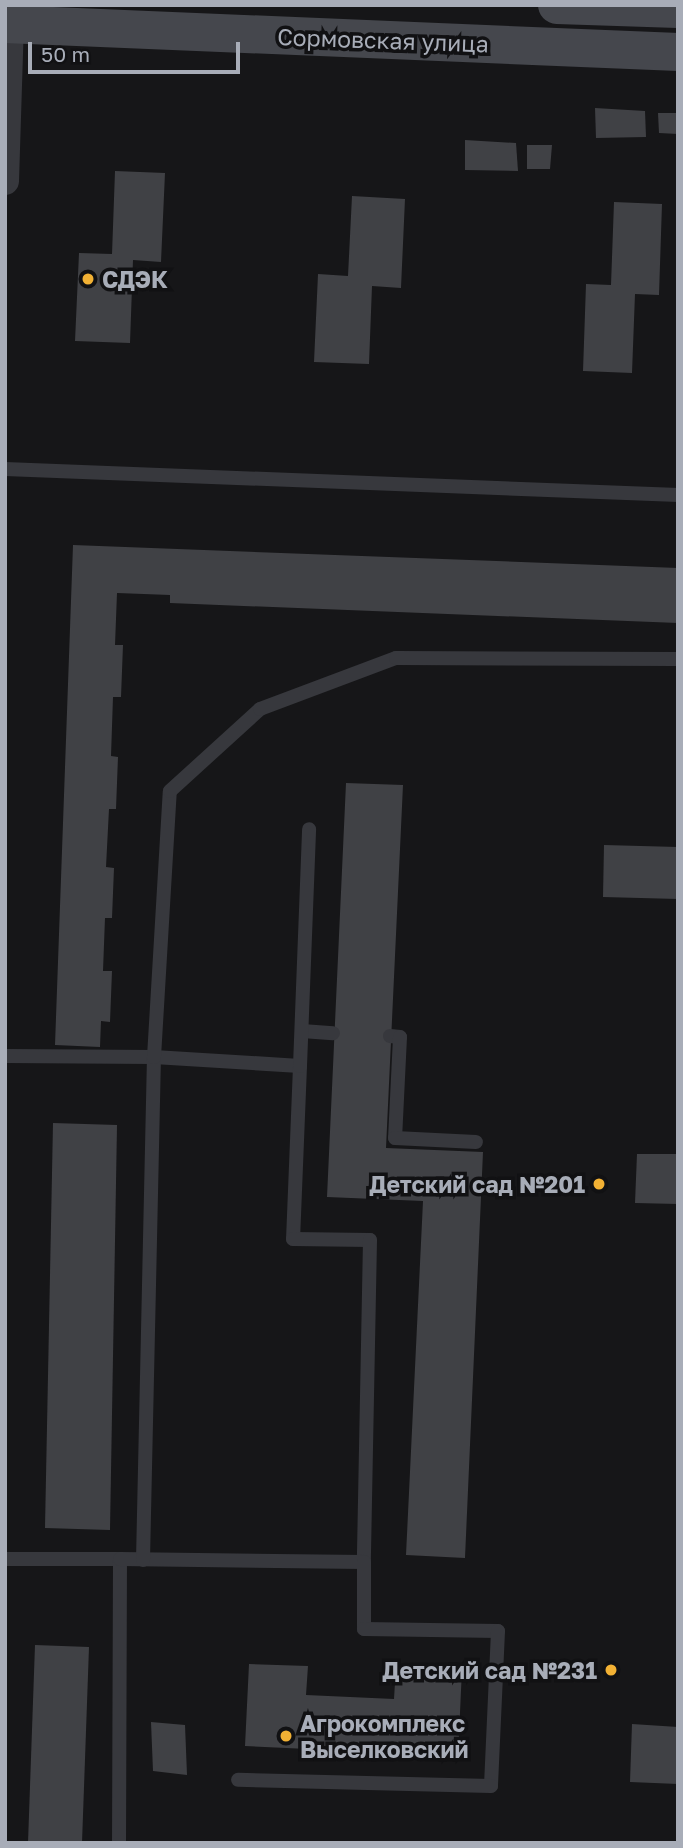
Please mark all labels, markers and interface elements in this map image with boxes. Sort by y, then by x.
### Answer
street label: Сормовская улица [277,23,489,57]
scale bar [32,28,243,72]
text: 50 m [41,41,90,67]
place label: СДЭК [102,265,168,293]
marker: СДЭК [80,271,96,287]
place label: Детский сад №201 [369,1170,585,1198]
marker: Детский сад №201 [591,1176,607,1192]
place label: Детский сад №231 [382,1656,597,1684]
marker: Детский сад №231 [603,1662,619,1678]
place label: Агрокомплекс Выселковский [300,1709,469,1763]
marker: Агрокомплекс Выселковский [278,1728,294,1744]

